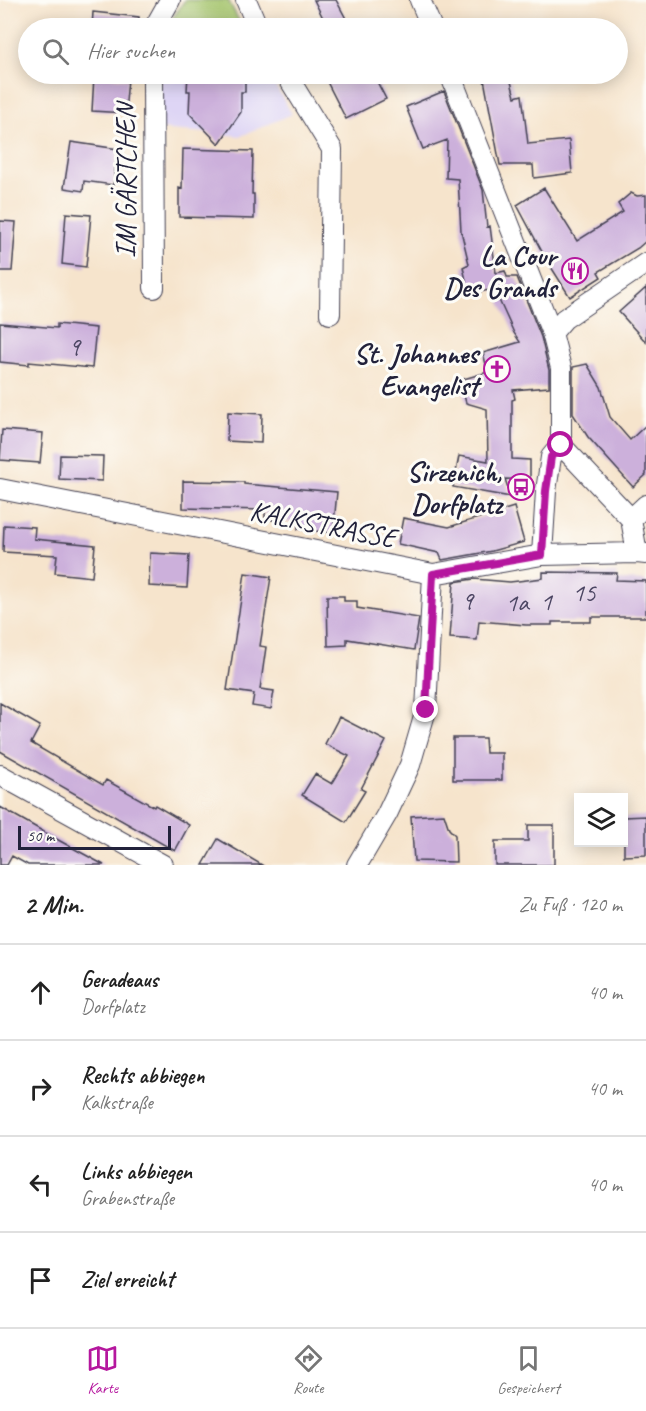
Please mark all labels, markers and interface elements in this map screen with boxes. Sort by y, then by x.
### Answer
search box [18,18,628,84]
icon: search [39,35,72,68]
text: Hier suchen [87,37,175,65]
street label: IM GÄRTCHEN [108,100,143,258]
place label: La Cour Des Grands [444,238,559,305]
restaurant icon: La Cour Des Grands [560,256,590,286]
house number: 9 [68,330,82,363]
place label: St. Johannes Evangelist [354,336,483,403]
church icon: St. Johannes Evangelist [482,354,512,384]
route start [547,431,573,457]
place label: Sirzenich, Dorfplatz [407,454,504,521]
bus stop icon: Sirzenich, Dorfplatz [506,472,536,502]
street label: KALKSTRASSE [247,493,402,556]
house number: 15 [572,576,597,609]
house number: 9 [461,584,475,617]
house number: 1 [540,585,553,618]
house number: 1a [505,586,530,619]
route end [412,696,438,722]
map controls [574,793,628,847]
button: layers [574,793,628,847]
scale bar [18,823,171,850]
text: 50 m [27,826,54,846]
text: 2 Min. [24,888,83,921]
text: Zu Fuß · 120 m [519,892,622,917]
text: Geradeaus [81,966,158,994]
icon: ahead [24,976,57,1009]
text: 40 m [588,980,622,1005]
text: Dorfplatz [81,994,145,1019]
text: Rechts abbiegen [81,1062,204,1090]
icon: right [24,1072,57,1105]
text: 40 m [588,1076,622,1101]
text: Kalkstraße [81,1090,153,1115]
text: Links abbiegen [81,1158,192,1186]
icon: left [24,1168,57,1201]
text: 40 m [588,1172,622,1197]
text: Grabenstraße [81,1186,174,1211]
icon: arrive [24,1264,57,1297]
text: Ziel erreicht [81,1266,174,1294]
tab: Karte [86,1342,119,1398]
tab: Route [292,1342,325,1398]
tab: Gespeichert [497,1342,560,1398]

